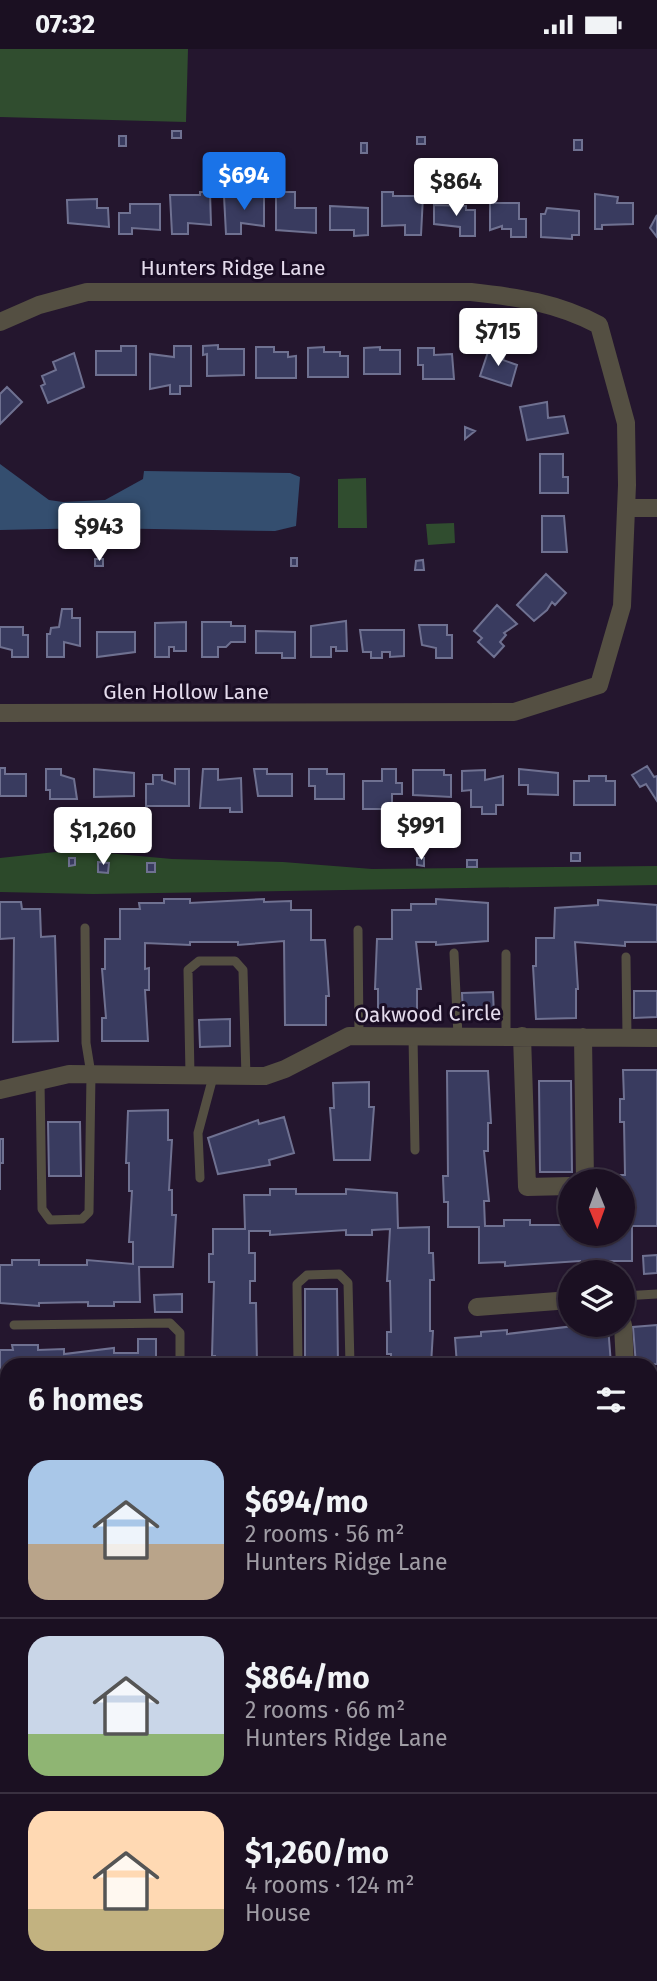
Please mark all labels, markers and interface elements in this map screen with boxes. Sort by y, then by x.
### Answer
text: 07:32 [35,9,95,40]
pin: $694 [203,153,285,212]
pin: $864 [415,159,497,218]
text: $694 [219,161,269,189]
text: $864 [430,167,482,195]
street label: Hunters Ridge Lane [141,255,325,281]
pin: $715 [457,309,539,368]
text: $715 [475,317,521,345]
pin: $943 [58,503,140,563]
text: $943 [74,512,124,540]
street label: Glen Hollow Lane [103,679,269,705]
pin: $991 [380,803,462,862]
pin: $1,260 [46,807,160,867]
text: $991 [397,811,445,839]
text: $1,260 [70,816,136,844]
street label: Oakwood Circle [354,1000,502,1028]
north arrow [558,1169,635,1246]
map controls [558,1169,635,1337]
button: layers [558,1260,635,1337]
icon: filters [592,1381,630,1419]
text: 6 homes [28,1382,143,1418]
text: $694/mo [245,1484,368,1520]
icon: home [84,1488,168,1572]
text: 2 rooms · 56 m² [245,1520,404,1548]
text: Hunters Ridge Lane [245,1548,448,1576]
text: $864/mo [245,1660,370,1696]
icon: home [84,1664,168,1748]
text: 2 rooms · 66 m² [245,1696,405,1724]
text: Hunters Ridge Lane [245,1724,448,1752]
text: $1,260/mo [245,1835,389,1871]
icon: home [84,1839,168,1923]
text: 4 rooms · 124 m² [245,1871,414,1899]
text: House [245,1899,311,1927]

